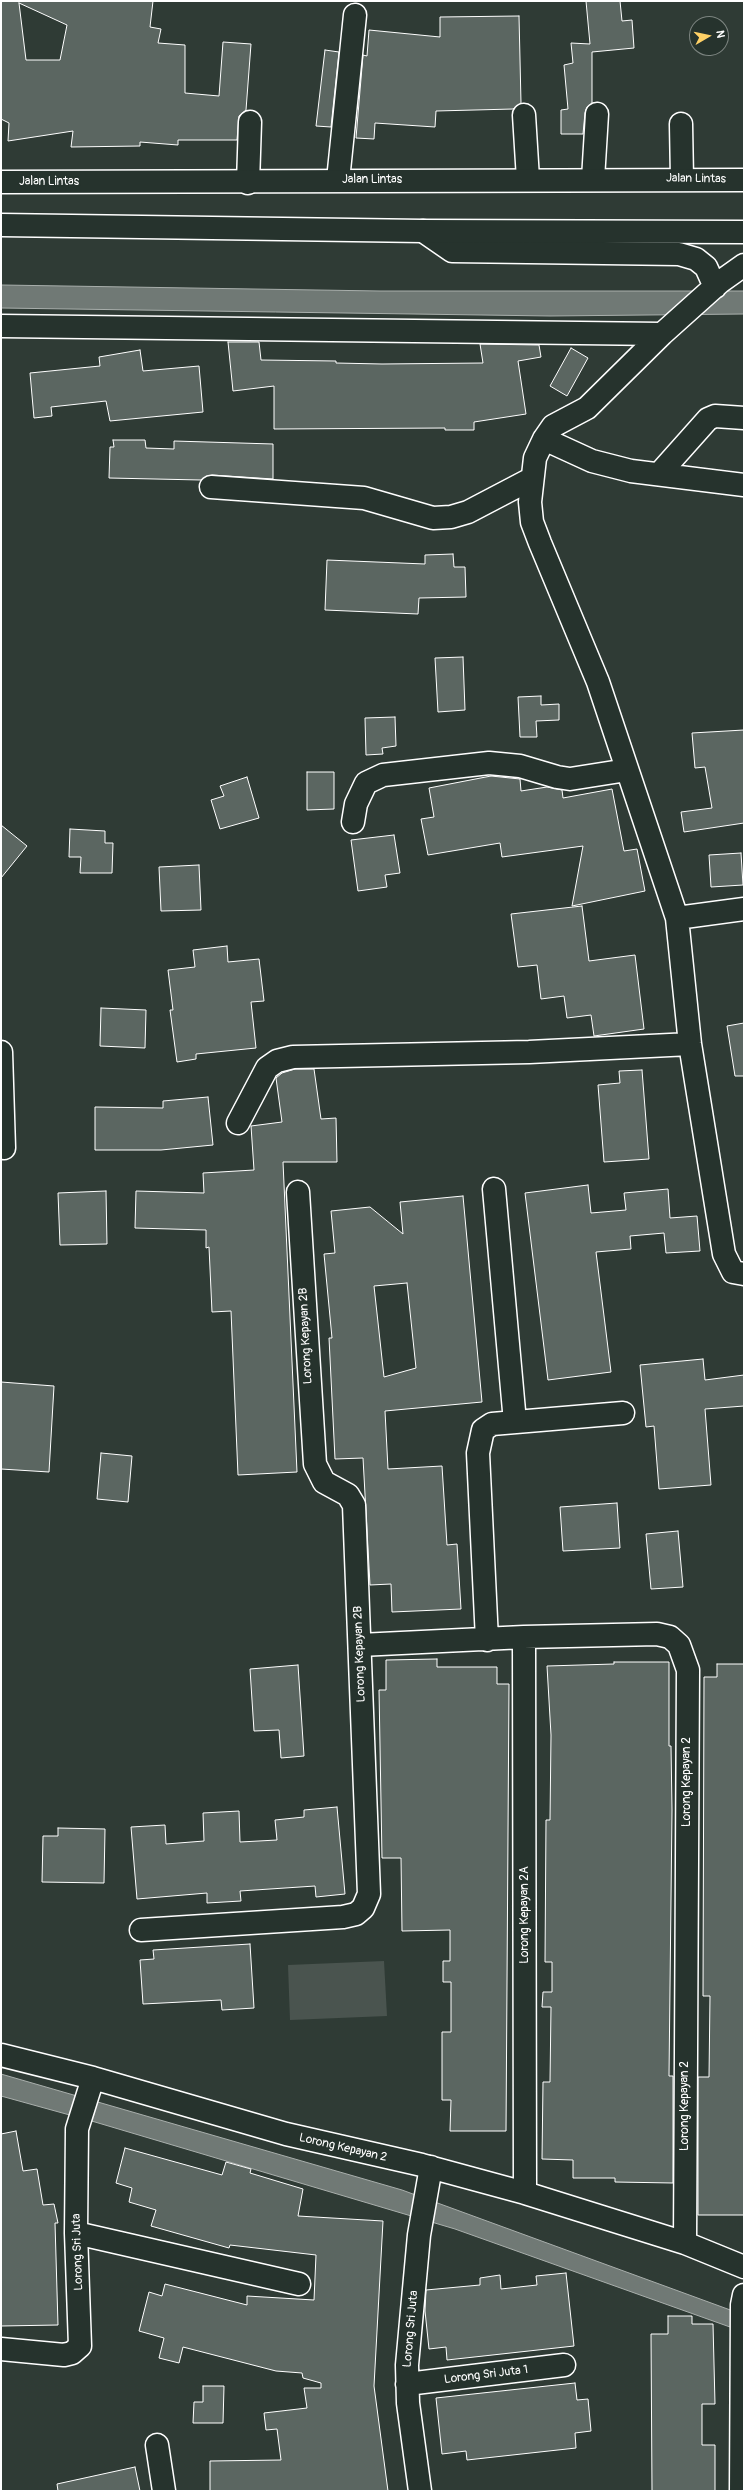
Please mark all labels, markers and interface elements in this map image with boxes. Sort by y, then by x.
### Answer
north arrow [689,16,729,56]
text: N [713,30,727,39]
street label: Jalan Lintas [666,171,726,187]
street label: Jalan Lintas [342,173,402,187]
street label: Jalan Lintas [19,175,79,189]
street label: Lorong Kepayan 2B [296,1287,316,1385]
street label: Lorong Kepayan 2B [351,1605,369,1703]
street label: Lorong Kepayan 2 [680,1737,694,1827]
street label: Lorong Kepayan 2A [518,1866,532,1964]
street label: Lorong Kepayan 2 [678,2061,692,2151]
street label: Lorong Kepayan 2 [298,2131,388,2165]
street label: Lorong Sri Juta [69,2213,87,2291]
street label: Lorong Sri Juta [400,2290,422,2368]
street label: Lorong Sri Juta 1 [443,2363,529,2387]

